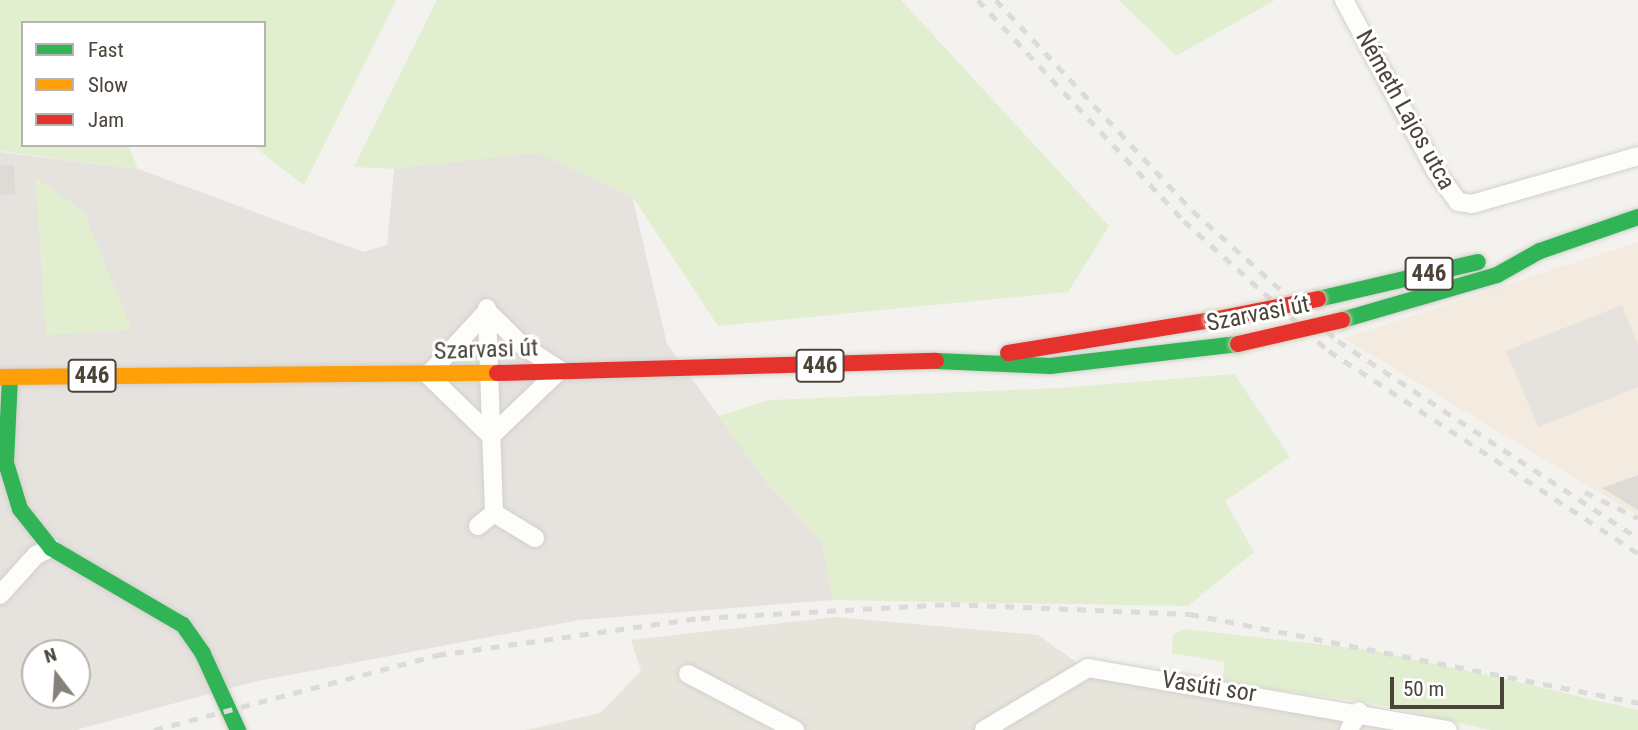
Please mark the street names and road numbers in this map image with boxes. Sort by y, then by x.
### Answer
street label: Németh Lajos utca [1349,25,1461,195]
road number: 446 [1404,255,1454,294]
street label: Szarvasi út [1204,290,1312,338]
street label: Szarvasi út [433,334,539,366]
road number: 446 [796,346,844,386]
road number: 446 [68,356,116,396]
street label: Vasúti sor [1160,665,1258,709]

